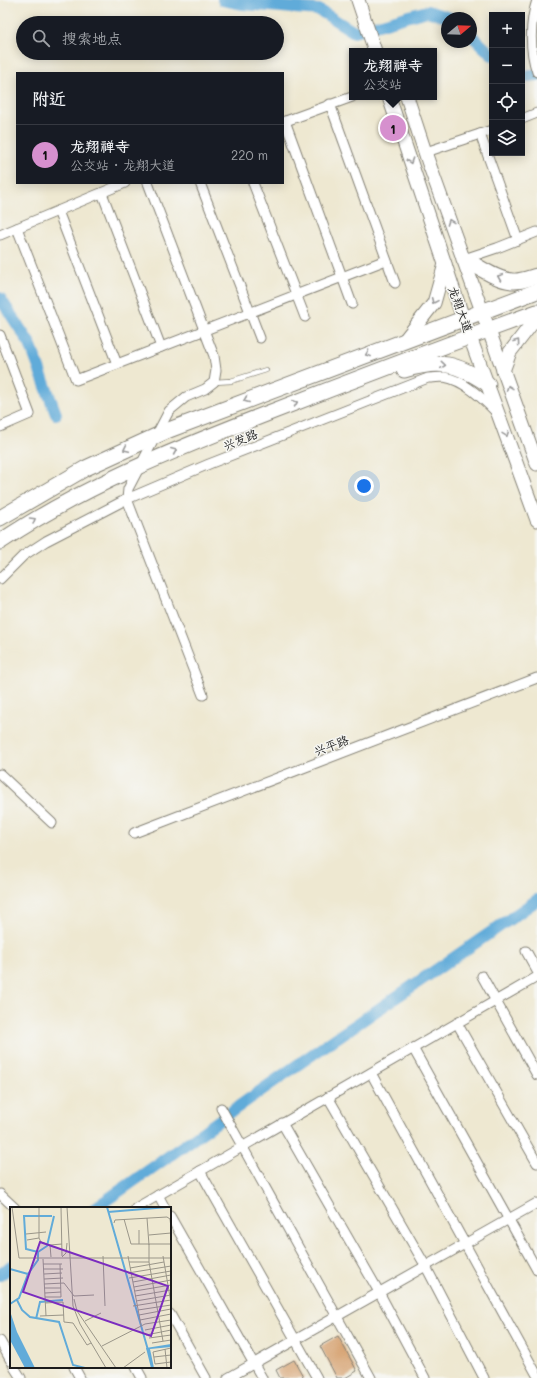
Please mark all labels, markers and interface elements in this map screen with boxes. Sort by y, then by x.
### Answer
north arrow [441,12,477,48]
map controls [489,12,525,156]
button: + [489,12,525,48]
search box [16,16,284,60]
icon: search [30,27,52,49]
text: 搜索地点 [62,28,122,48]
popup [349,48,437,100]
button: − [489,48,525,84]
text: 龙翔禅寺 [363,55,423,75]
text: 公交站 [363,75,402,92]
button: locate [489,84,525,120]
text: 附近 [32,87,66,109]
pin: 1 [380,113,406,143]
button: layers [489,120,525,156]
text: 龙翔禅寺 [70,136,130,156]
text: 1 [42,146,48,163]
text: 220 m [231,146,268,163]
text: 公交站 · 龙翔大道 [70,156,175,173]
one-way arrow [405,157,414,164]
one-way arrow [447,218,455,225]
one-way arrow [496,273,503,281]
street label: 龙翔大道 [445,284,477,334]
one-way arrow [431,297,439,304]
one-way arrow [512,339,520,346]
one-way arrow [364,350,371,358]
one-way arrow [440,360,446,369]
one-way arrow [506,384,514,391]
one-way arrow [243,396,250,404]
one-way arrow [292,399,299,407]
street label: 兴发路 [220,425,260,453]
one-way arrow [501,430,509,437]
one-way arrow [122,445,129,453]
one-way arrow [170,448,178,456]
your location [354,476,374,496]
one-way arrow [29,518,36,525]
street label: 兴平路 [311,731,351,759]
inset map [10,1207,171,1368]

